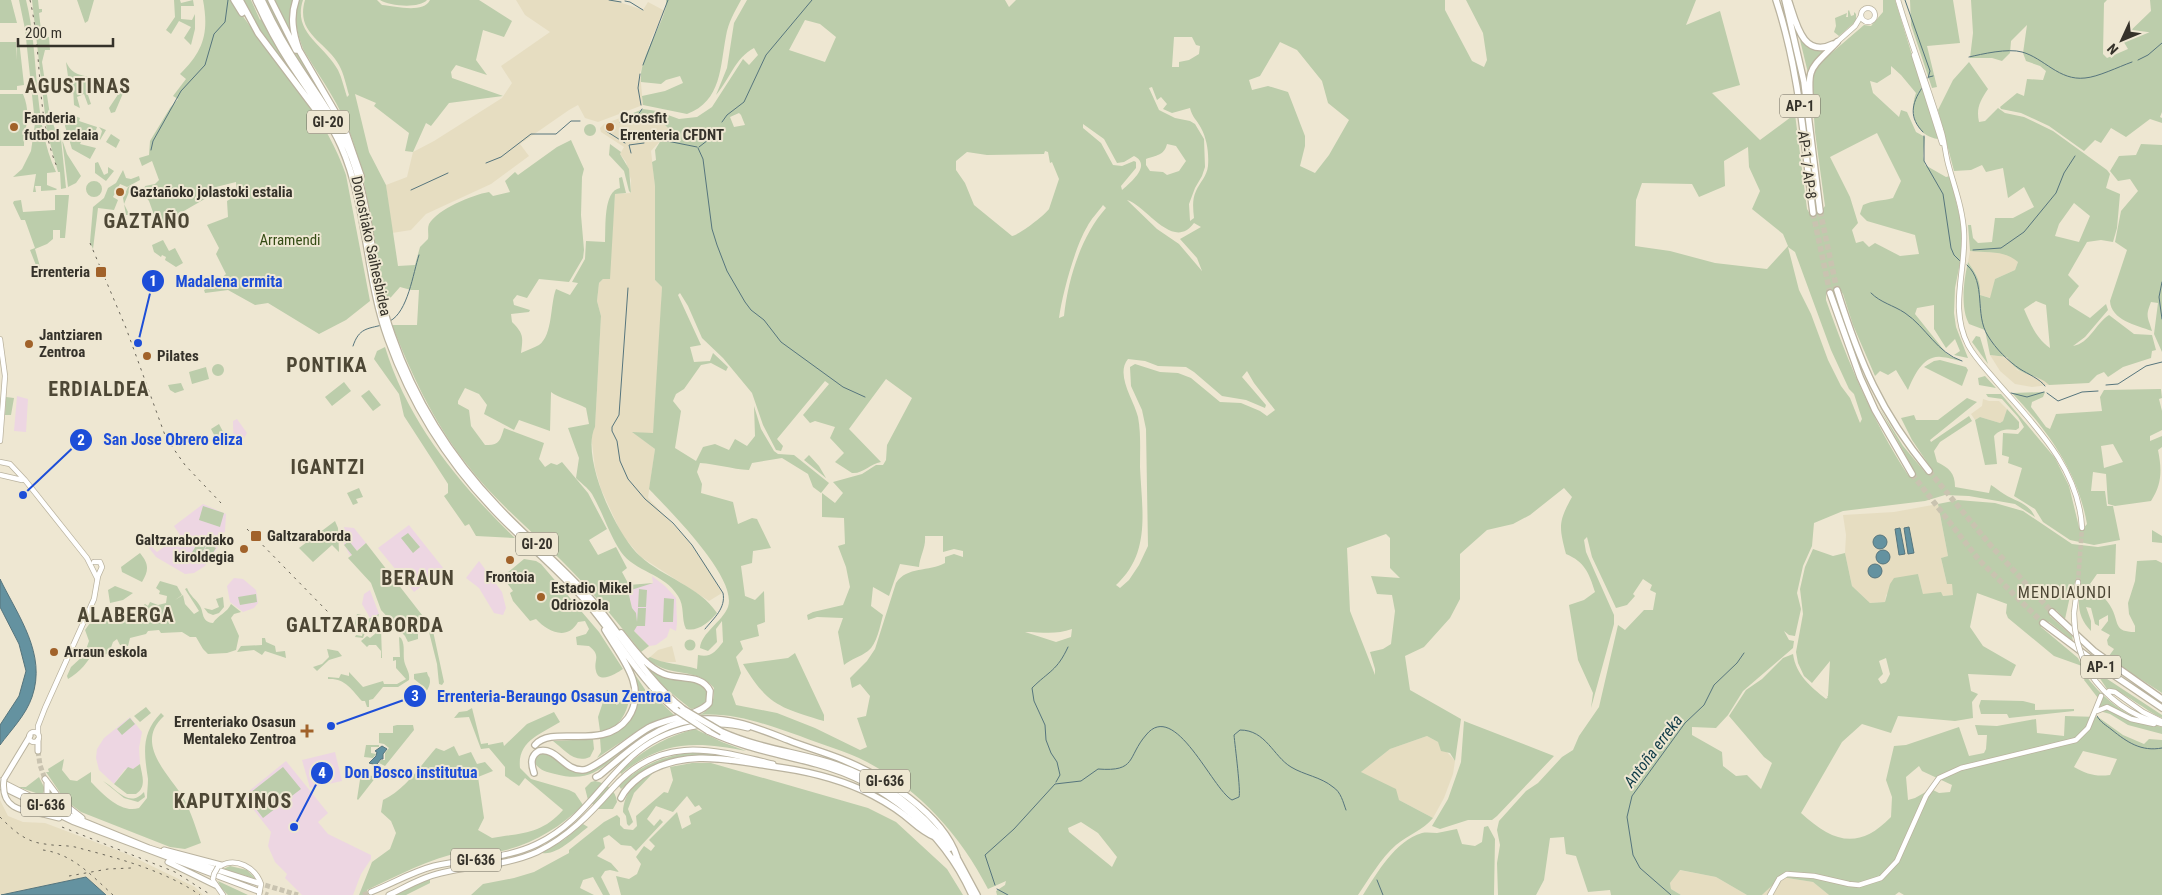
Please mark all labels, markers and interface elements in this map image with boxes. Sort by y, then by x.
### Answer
scale bar [18,15,112,47]
north arrow [2097,15,2147,65]
text: 200 m [25,24,62,42]
text: N [2104,40,2121,58]
district label: AGUSTINAS [25,74,131,98]
road number: AP-1 [1780,94,1820,118]
place label: Fanderia futbol zelaia [24,109,99,144]
place label: Crossfit Errenteria CFDNT [620,109,724,144]
road number: GI-20 [307,110,349,134]
marker: Fanderia futbol zelaia [8,121,20,133]
marker: Crossfit Errenteria CFDNT [604,121,616,133]
street label: AP-1 / AP-8 [1794,130,1820,200]
street label: Donostiako Saihesbidea [347,174,395,318]
place label: Gaztañoko jolastoki estalia [130,183,293,201]
marker: Gaztañoko jolastoki estalia [114,186,126,198]
district label: GAZTAÑO [103,209,191,233]
park label: Arramendi [259,231,321,249]
place label: Errenteria [31,263,90,281]
marker: Errenteria [94,265,108,279]
callout: Madalena ermita [140,266,293,297]
text: 1 [149,272,157,290]
text: Madalena ermita [175,272,283,291]
place label: Jantziaren Zentroa [39,326,102,361]
marker: Jantziaren Zentroa [23,338,35,350]
place label: Pilates [157,347,199,365]
marker: Pilates [141,350,153,362]
district label: PONTIKA [286,353,368,377]
district label: ERDIALDEA [48,377,150,401]
callout: San Jose Obrero eliza [68,424,253,455]
text: San Jose Obrero eliza [103,430,243,449]
text: 2 [77,431,85,449]
district label: IGANTZI [291,455,365,479]
place label: Galtzaraborda [267,527,351,545]
marker: Galtzaraborda [249,529,263,543]
place label: Galtzarabordako kiroldegia [135,531,234,566]
road number: GI-20 [516,532,558,556]
marker: Galtzarabordako kiroldegia [238,543,250,555]
marker: Frontoia [504,554,516,566]
district label: BERAUN [381,566,455,590]
place label: Frontoia [485,568,535,586]
place label: Estadio Mikel Odriozola [551,579,632,614]
district label: MENDIAUNDI [2018,583,2112,602]
marker: Estadio Mikel Odriozola [535,591,547,603]
district label: ALABERGA [77,603,175,627]
district label: GALTZARABORDA [286,613,444,637]
place label: Arraun eskola [64,643,147,661]
marker: Arraun eskola [48,646,60,658]
road number: AP-1 [2081,656,2121,679]
callout: Errenteria-Beraungo Osasun Zentroa [402,681,681,712]
text: 3 [411,687,419,705]
text: Errenteria-Beraungo Osasun Zentroa [437,687,672,706]
water label: Antoña erreka [1619,711,1686,792]
place label: Errenteriako Osasun Mentaleko Zentroa [174,713,296,748]
marker: Errenteriako Osasun Mentaleko Zentroa [300,724,314,738]
callout: Don Bosco institutua [310,757,488,788]
text: Don Bosco institutua [345,763,478,782]
text: 4 [318,764,326,782]
road number: GI-636 [860,769,910,792]
district label: KAPUTXINOS [174,789,292,813]
road number: GI-636 [21,794,71,816]
road number: GI-636 [451,848,501,872]

